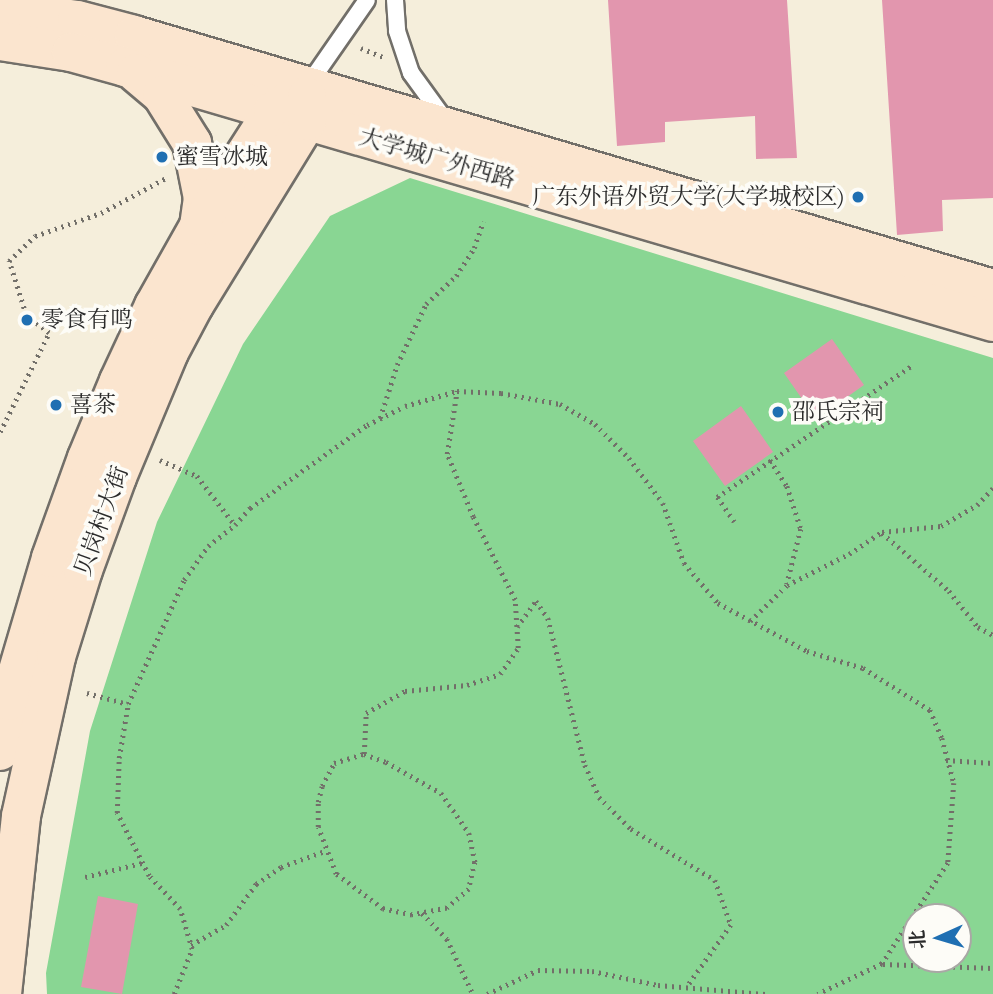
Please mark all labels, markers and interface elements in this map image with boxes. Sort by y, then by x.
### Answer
street label: 大学城广外西路 [356,124,518,194]
place label: 蜜雪冰城 [176,143,268,171]
marker: 蜜雪冰城 [154,149,170,165]
place label: 广东外语外贸大学(大学城校区) [532,183,844,211]
marker: 广东外语外贸大学(大学城校区) [850,189,866,205]
place label: 零食有鸣 [41,306,133,334]
marker: 零食有鸣 [19,312,35,328]
place label: 喜茶 [70,391,116,419]
marker: 喜茶 [48,397,64,413]
place label: 邵氏宗祠 [792,398,884,426]
marker: 邵氏宗祠 [770,404,786,420]
street label: 贝岗村大街 [69,462,135,580]
north arrow [902,903,972,973]
text: 北 [906,929,930,950]

